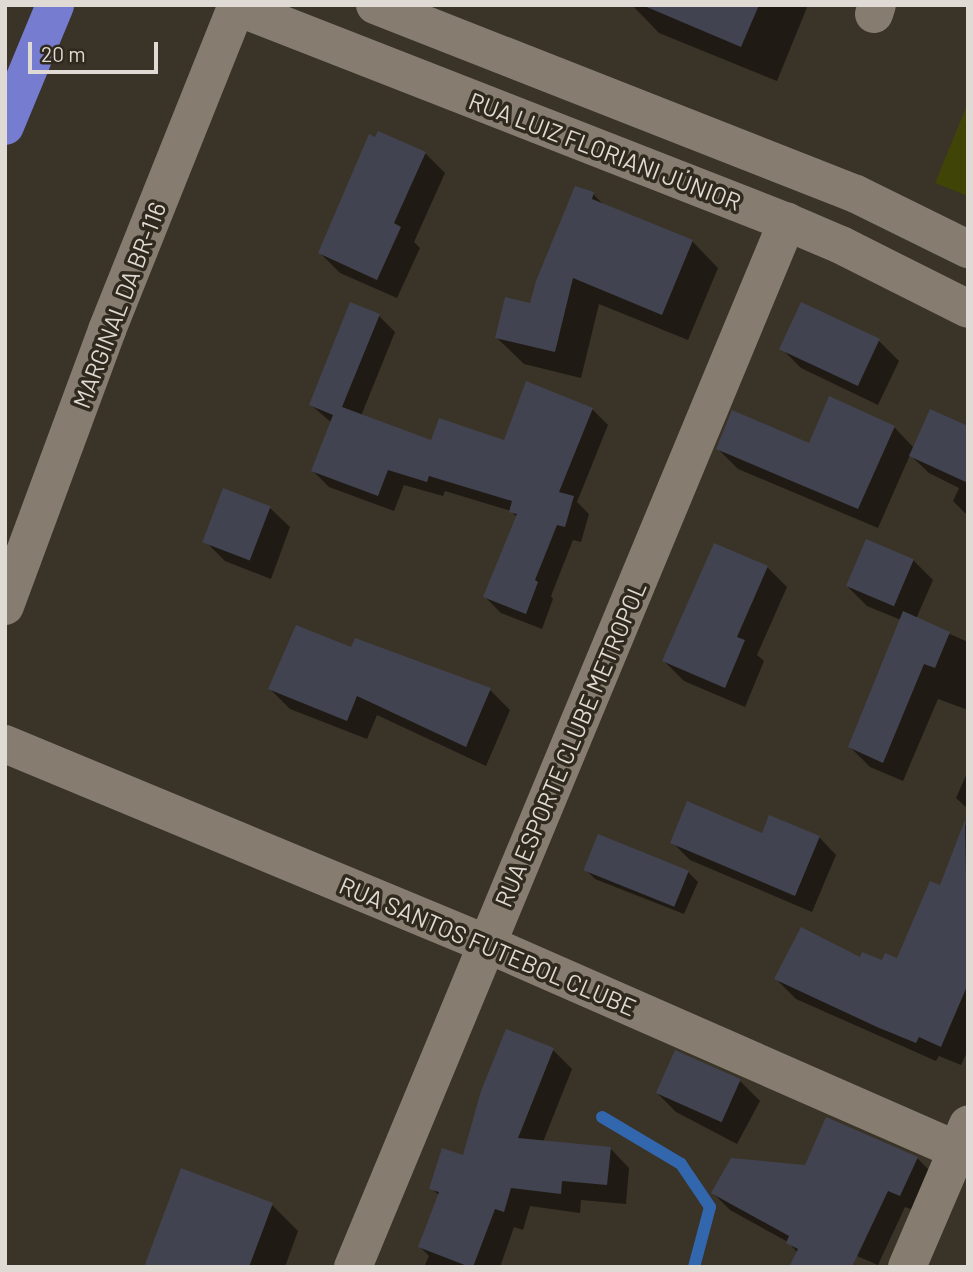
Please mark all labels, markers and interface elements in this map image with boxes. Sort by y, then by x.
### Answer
scale bar [32,28,161,72]
text: 20 m [41,41,86,66]
street label: RUA LUIZ FLORIANI JÚNIOR [465,86,745,216]
street label: MARGINAL DA BR-116 [66,198,172,412]
street label: RUA ESPORTE CLUBE METROPOL [488,577,652,911]
street label: RUA SANTOS FUTEBOL CLUBE [335,870,641,1022]

